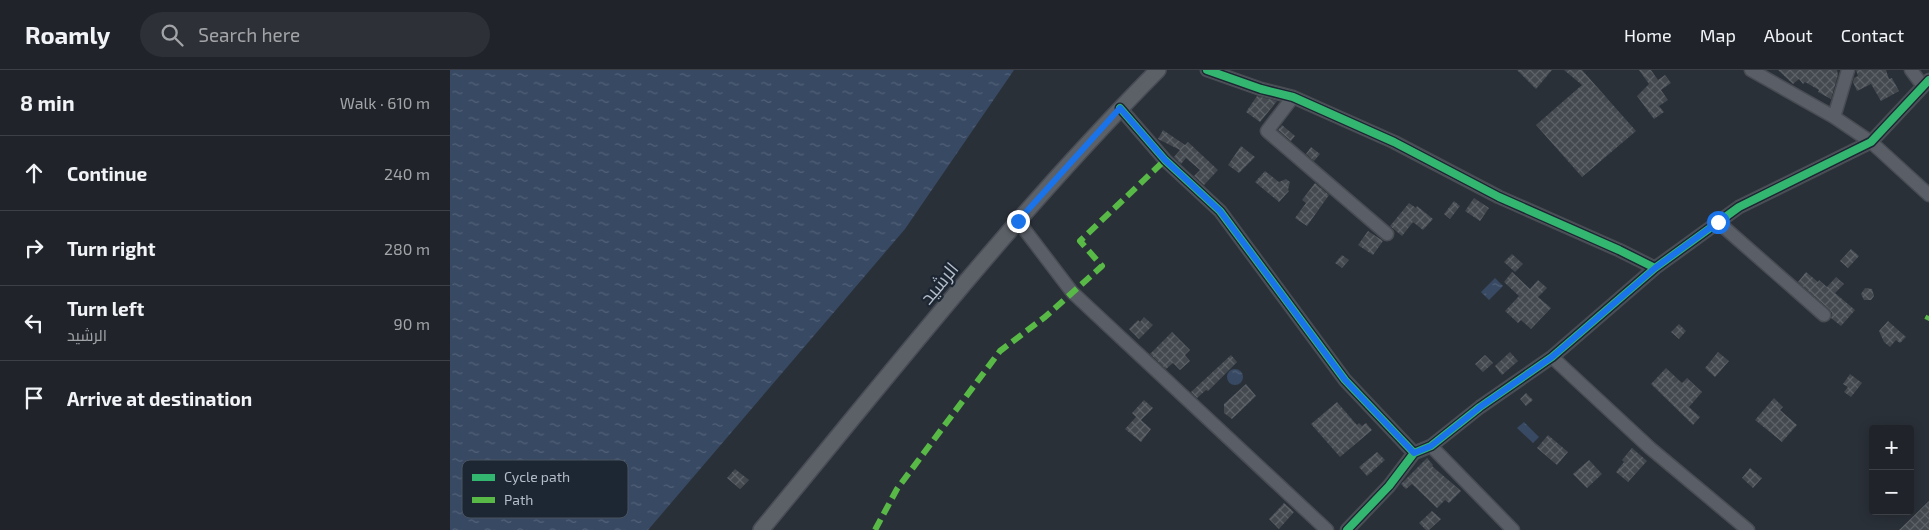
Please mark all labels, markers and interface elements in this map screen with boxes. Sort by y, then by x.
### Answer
search box [140,12,490,57]
text: Roamly [25,20,110,49]
icon: search [158,21,186,49]
text: Search here [198,23,300,46]
text: Home [1624,24,1672,46]
text: Map [1700,24,1736,46]
text: About [1764,24,1813,46]
text: Contact [1841,24,1904,46]
text: 8 min [20,90,75,115]
text: Walk · 610 m [340,93,430,112]
icon: ahead [20,159,48,187]
text: Continue [67,162,147,185]
text: 240 m [384,164,430,183]
route end [1007,210,1030,233]
route start [1707,211,1730,234]
icon: right [20,234,48,262]
text: Turn right [67,237,155,260]
text: 280 m [384,239,430,258]
street label: الرشيد [915,257,963,309]
text: Turn left [67,297,144,320]
icon: left [20,309,48,337]
text: 90 m [394,314,430,333]
text: الرشيد [67,325,107,344]
icon: arrive [20,384,48,412]
text: Arrive at destination [67,387,252,410]
map controls [1869,425,1914,515]
button: + [1869,425,1914,470]
legend [462,460,628,518]
text: Cycle path [504,468,570,485]
button: − [1869,470,1914,515]
text: Path [504,491,533,508]

